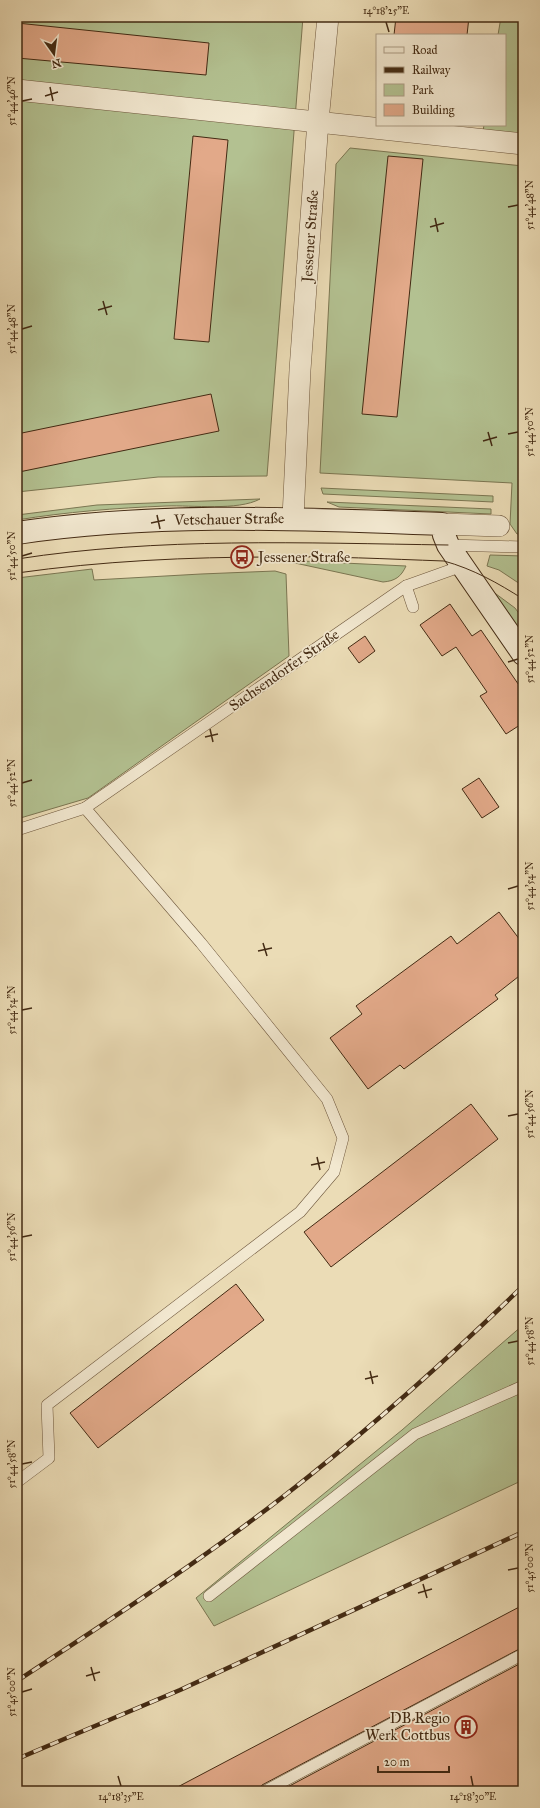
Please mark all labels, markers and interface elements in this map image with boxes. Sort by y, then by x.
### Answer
text: 14°18'25"E [363,5,409,17]
north arrow [34,34,74,74]
legend [376,34,506,126]
text: Road [412,43,438,57]
text: N [50,56,62,71]
text: Railway [412,63,451,77]
text: 51°44'46"N [6,76,18,126]
text: Park [412,83,434,97]
text: Building [412,103,455,118]
text: 51°44'48"N [524,180,536,230]
street label: Jessener Straße [298,189,323,285]
text: 51°44'48"N [6,304,18,354]
text: 51°44'50"N [524,407,536,457]
street label: Vetschauer Straße [173,509,284,529]
text: 51°44'50"N [6,531,18,581]
bus stop icon: Jessener Straße [229,544,255,570]
place label: Jessener Straße [256,548,350,567]
street label: Sachsendorfer Straße [226,625,342,715]
text: 51°44'52"N [524,634,536,683]
text: 51°44'52"N [6,758,18,807]
text: 51°44'54"N [524,861,536,910]
text: 51°44'54"N [6,985,18,1034]
text: 51°44'56"N [524,1089,536,1138]
text: 51°44'56"N [6,1212,18,1261]
text: 51°44'58"N [524,1316,536,1365]
text: 51°44'58"N [6,1439,18,1488]
text: 51°45'00"N [524,1543,536,1593]
text: 51°45'00"N [6,1667,18,1717]
place label: DB Regio Werk Cottbus [365,1709,450,1744]
building icon: DB Regio Werk Cottbus [453,1714,479,1740]
scale bar [378,1748,449,1774]
text: 20 m [384,1755,410,1769]
text: 14°18'35"E [98,1791,144,1803]
text: 14°18'30"E [450,1791,496,1803]

